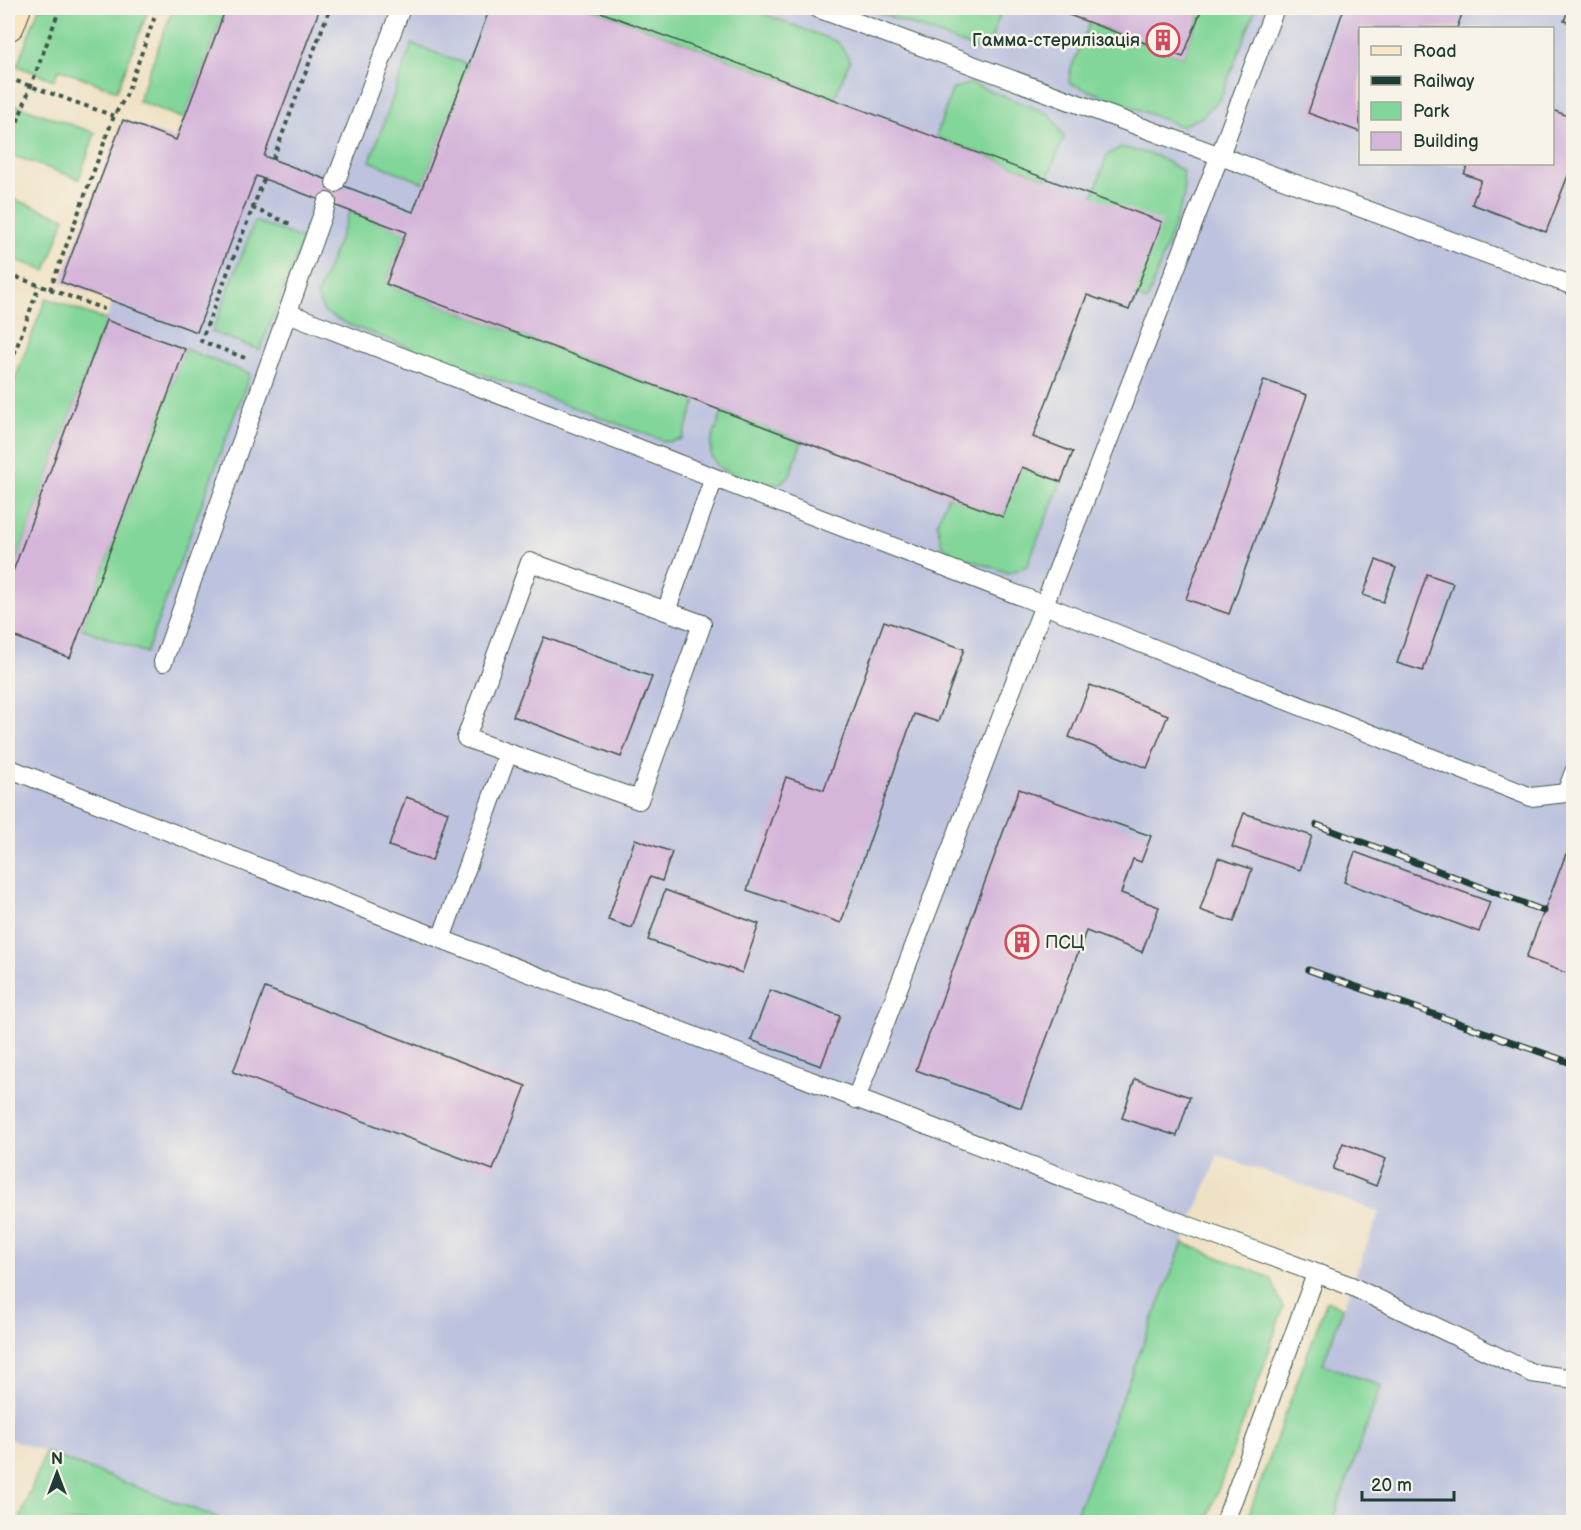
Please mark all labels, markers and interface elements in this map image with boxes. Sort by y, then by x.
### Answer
building icon: Гамма-стерилізація [1145,22,1181,58]
legend [1359,27,1554,165]
place label: Гамма-стерилізація [972,30,1140,51]
text: Road [1413,41,1457,62]
text: Railway [1413,71,1475,92]
text: Park [1413,101,1449,122]
text: Building [1413,131,1479,152]
building icon: ПСЦ [1004,924,1040,960]
place label: ПСЦ [1045,932,1085,953]
north arrow [27,1443,87,1503]
text: N [51,1450,63,1469]
scale bar [1362,1464,1454,1502]
text: 20 m [1371,1475,1412,1496]

